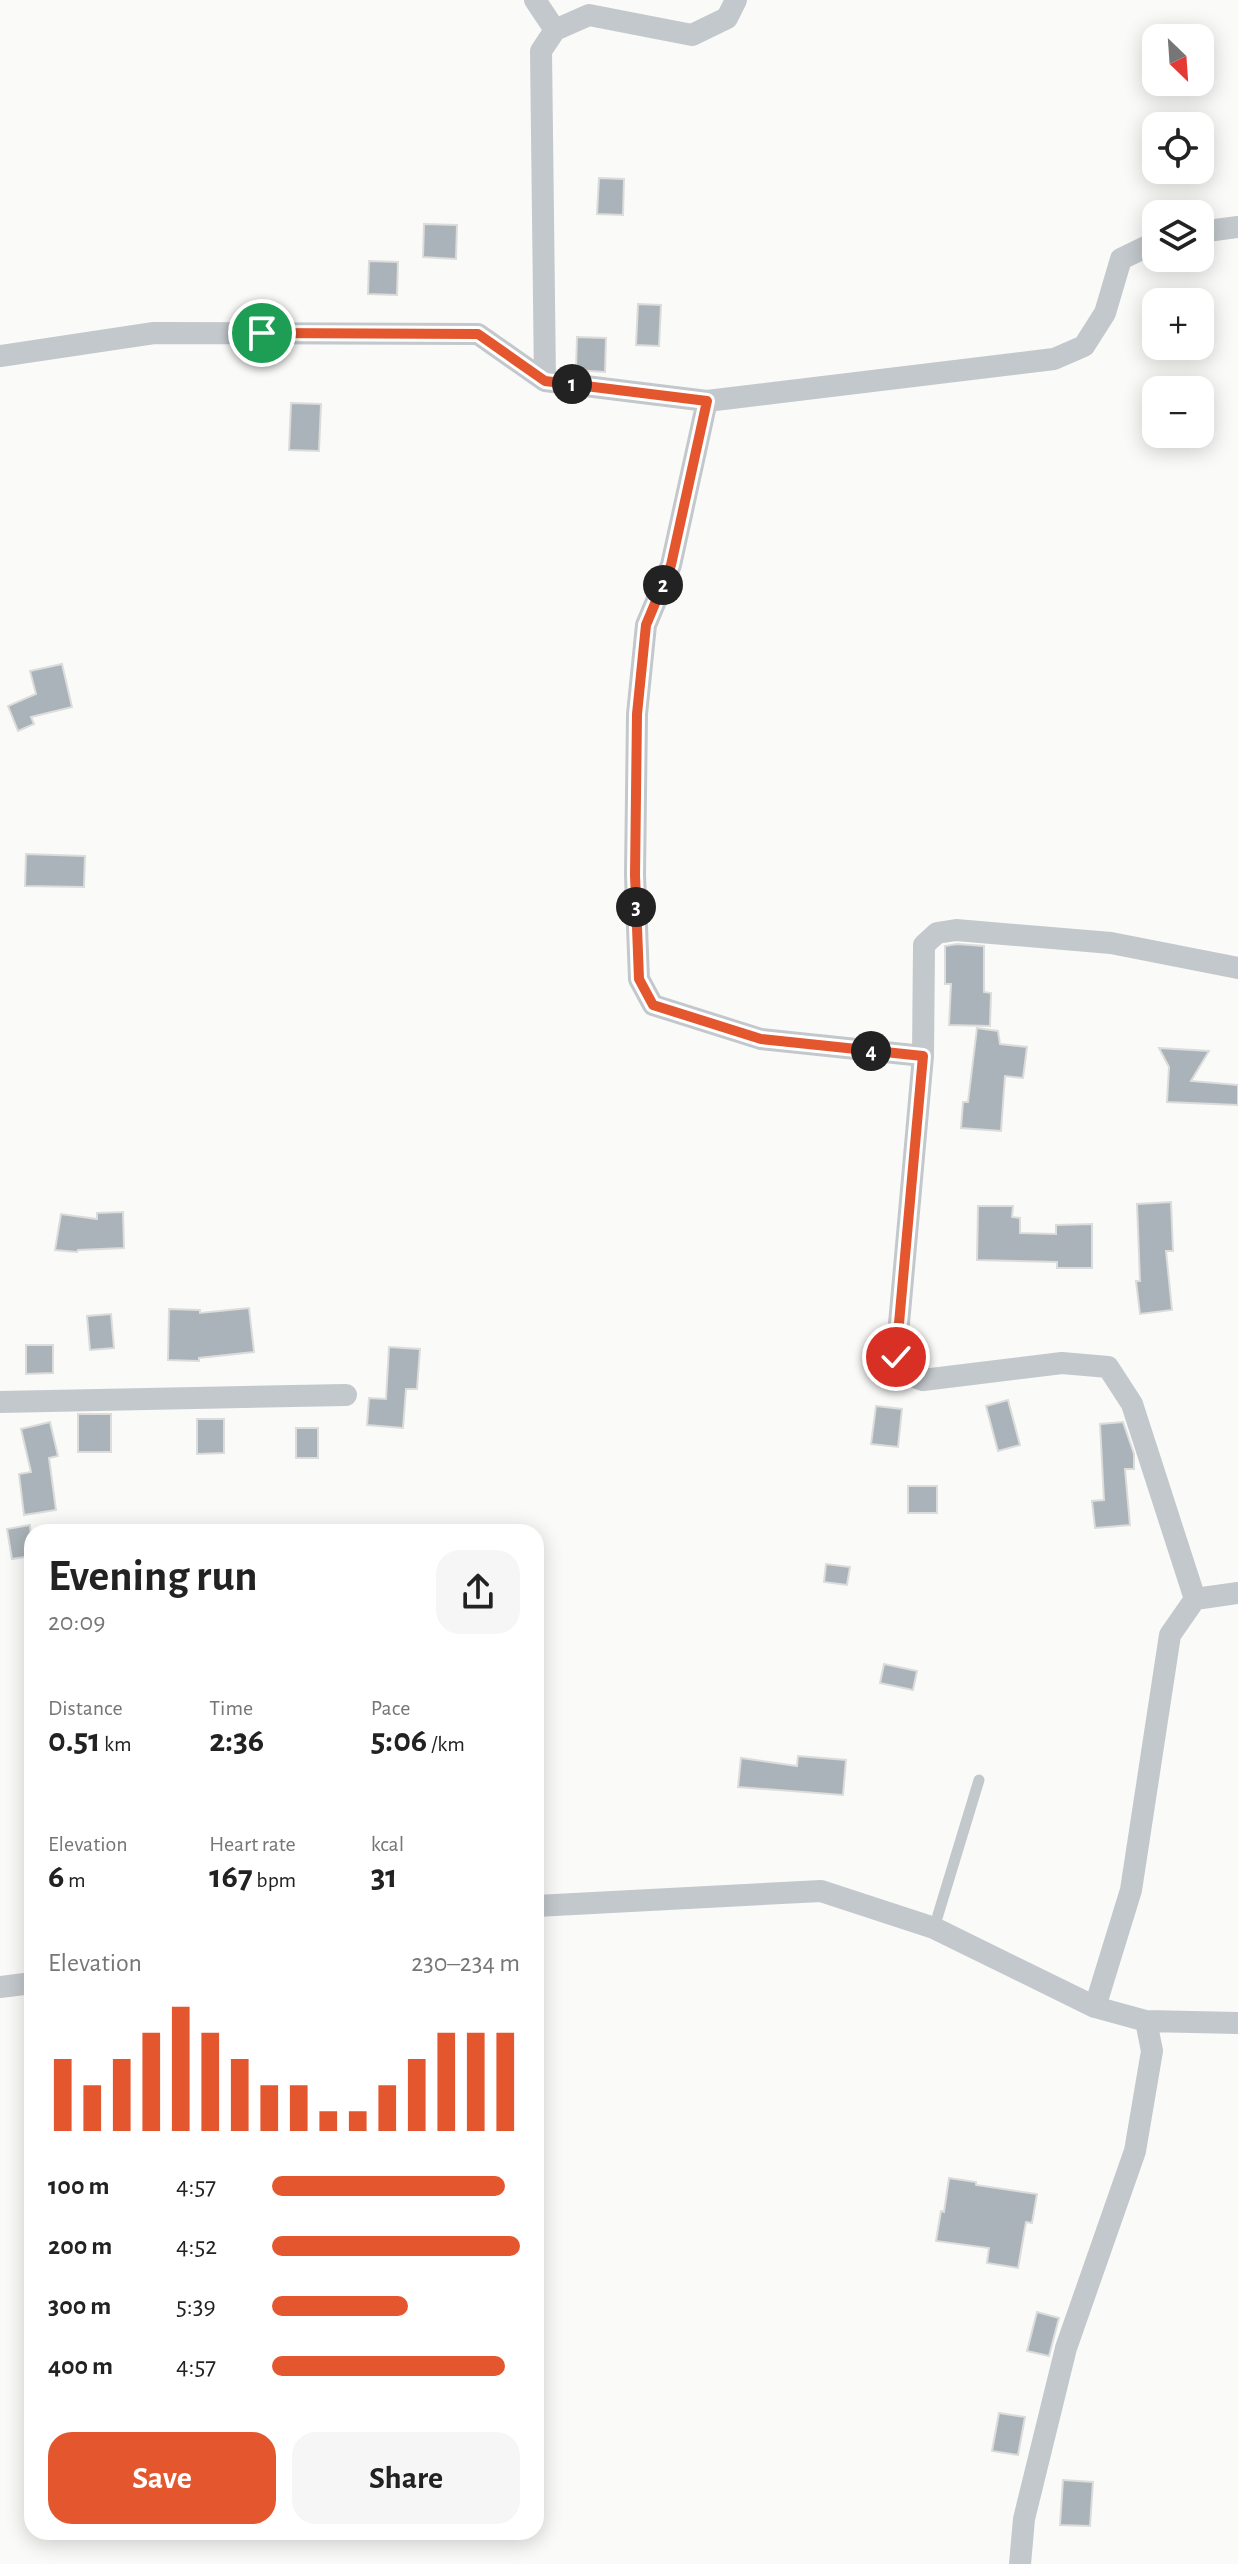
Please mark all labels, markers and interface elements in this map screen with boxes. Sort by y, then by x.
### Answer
north arrow [1142,24,1214,96]
map controls [1142,24,1214,448]
button: locate [1142,112,1214,184]
button: layers [1142,200,1214,272]
button: + [1142,288,1214,360]
pin [228,299,296,367]
icon: arrive [240,311,284,355]
pin: 1 [552,364,592,404]
text: 1 [568,373,576,395]
button: − [1142,376,1214,448]
pin: 2 [643,565,683,605]
text: 2 [658,574,668,596]
pin: 3 [616,887,656,927]
text: 3 [631,896,641,918]
pin: 4 [851,1031,891,1071]
text: 4 [865,1040,877,1062]
pin [862,1323,930,1391]
icon: check [874,1335,918,1379]
button: share [436,1550,520,1634]
text: Evening run [48,1555,257,1599]
text: 20:09 [48,1609,105,1635]
text: Distance [48,1697,123,1719]
text: Time [209,1697,253,1719]
text: Pace [371,1697,410,1719]
text: 0.51 [48,1724,100,1758]
text: 2:36 [209,1724,264,1758]
text: 5:06 [371,1724,427,1758]
text: km [100,1733,132,1755]
text: /km [427,1733,465,1755]
text: Elevation [48,1833,128,1855]
text: Heart rate [209,1833,296,1855]
text: kcal [371,1833,404,1855]
text: 6 [48,1860,64,1894]
text: 167 [209,1860,253,1894]
text: 31 [371,1860,398,1894]
text: m [64,1869,86,1891]
text: bpm [253,1869,296,1891]
text: Elevation [48,1950,142,1976]
text: 230–234 m [411,1950,520,1976]
text: 100 m [48,2173,109,2199]
text: 4:57 [176,2173,216,2199]
text: 200 m [48,2233,112,2259]
text: 4:52 [176,2233,217,2259]
text: 300 m [48,2293,111,2319]
text: 5:39 [176,2293,216,2319]
text: 400 m [48,2353,113,2379]
text: 4:57 [176,2353,216,2379]
button: Save [48,2432,276,2524]
button: Share [292,2432,520,2524]

